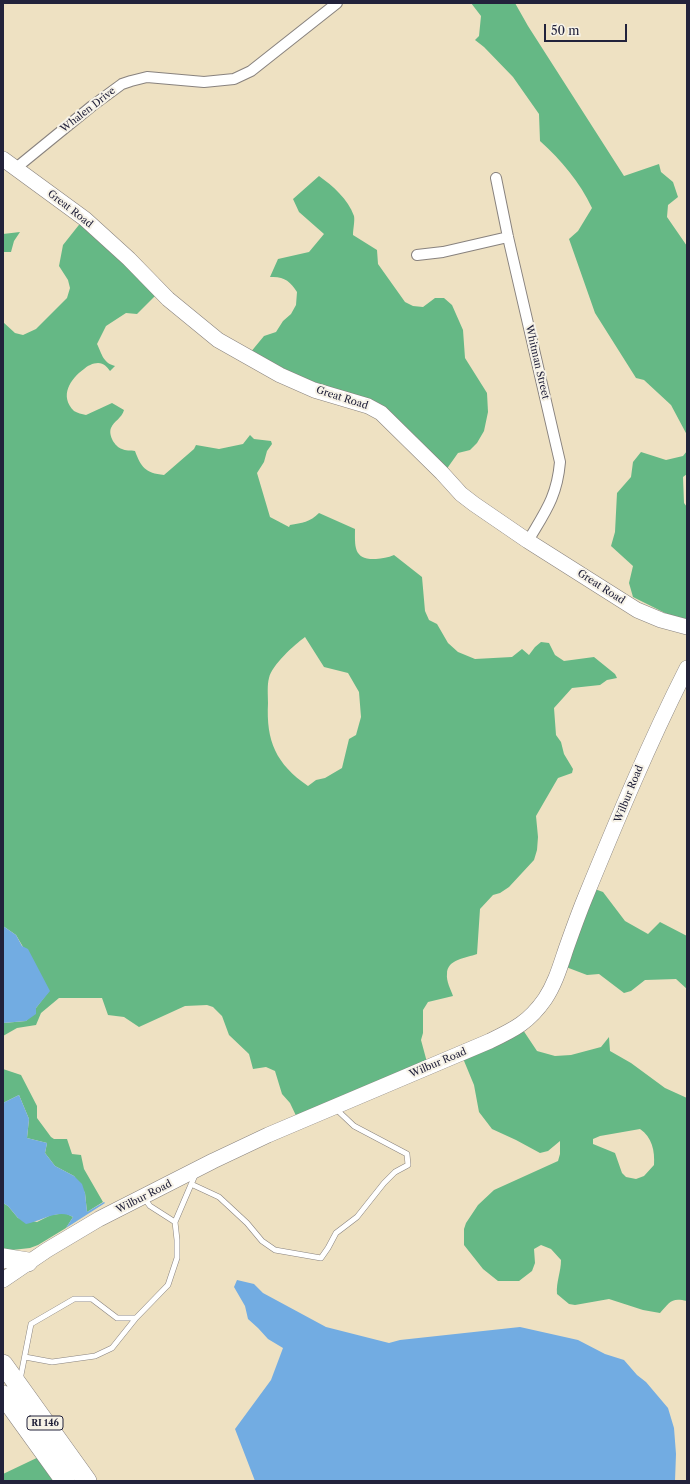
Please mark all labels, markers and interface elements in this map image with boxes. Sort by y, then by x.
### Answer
scale bar [546,16,629,42]
text: 50 m [551,23,580,38]
street label: Whalen Drive [58,85,118,135]
street label: Great Road [45,188,95,230]
street label: Whitman Street [523,324,551,400]
street label: Great Road [314,384,370,412]
street label: Great Road [575,567,627,607]
street label: Wilbur Road [612,764,646,824]
street label: Wilbur Road [408,1046,468,1080]
street label: Wilbur Road [114,1178,174,1216]
road number: RI 146 [27,1416,63,1430]

